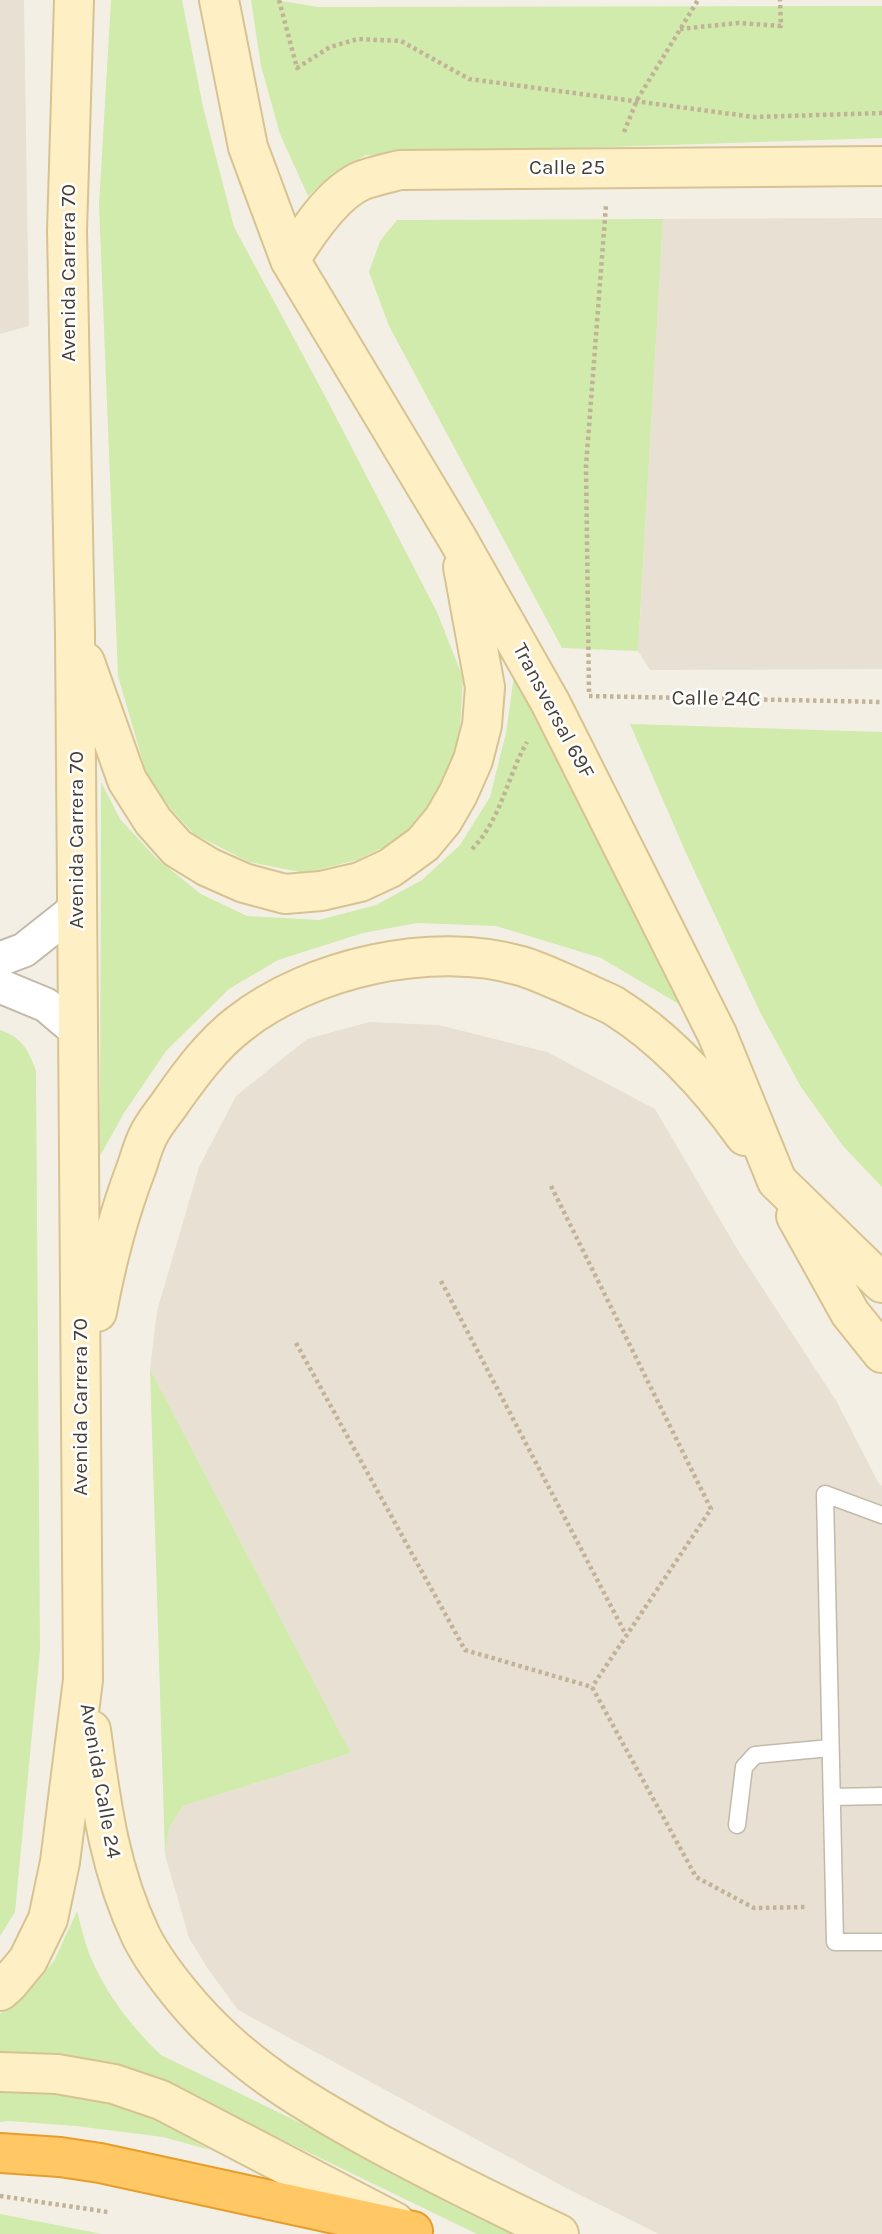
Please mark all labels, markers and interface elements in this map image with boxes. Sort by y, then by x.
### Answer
street label: Calle 25 [529,155,605,181]
street label: Avenida Carrera 70 [56,184,82,362]
street label: Transversal 69F [507,639,599,783]
street label: Calle 24C [671,686,761,712]
street label: Avenida Carrera 70 [64,751,90,929]
street label: Avenida Carrera 70 [68,1318,94,1496]
street label: Avenida Calle 24 [74,1702,126,1860]

